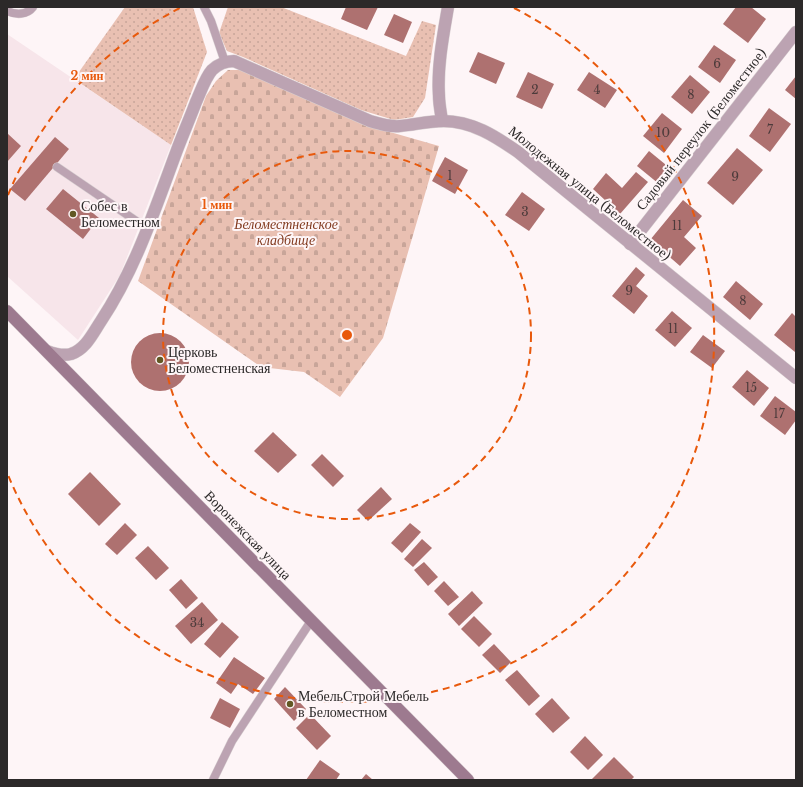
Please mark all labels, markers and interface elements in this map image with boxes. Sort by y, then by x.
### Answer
street label: Садовый переулок (Беломестное) [632,44,770,214]
house number: 6 [713,56,721,71]
text: 2 мин [70,68,104,83]
house number: 2 [531,82,539,97]
house number: 4 [593,82,601,97]
house number: 8 [687,87,695,102]
street label: Молодежная улица (Беломестное) [505,122,675,264]
house number: 7 [767,122,774,137]
house number: 10 [656,125,670,140]
house number: 1 [447,168,453,183]
house number: 9 [731,169,739,184]
place label: Собес в Беломестном [81,197,160,231]
text: 1 мин [202,197,232,212]
house number: 3 [521,204,529,219]
marker: Собес в Беломестном [68,209,78,219]
park label: Беломестненское кладбище [233,215,338,249]
house number: 11 [672,218,682,233]
house number: 9 [625,283,633,298]
house number: 8 [739,293,747,308]
house number: 11 [668,321,678,336]
centre of rings [340,328,354,342]
place label: Церковь Беломестненская [168,343,271,377]
marker: Церковь Беломестненская [155,355,165,365]
house number: 15 [745,380,757,395]
house number: 17 [773,406,786,421]
street label: Воронежская улица [201,486,296,584]
house number: 34 [190,615,204,630]
place label: МебельСтрой Мебель в Беломестном [298,687,429,721]
marker: МебельСтрой Мебель в Беломестном [285,699,295,709]

